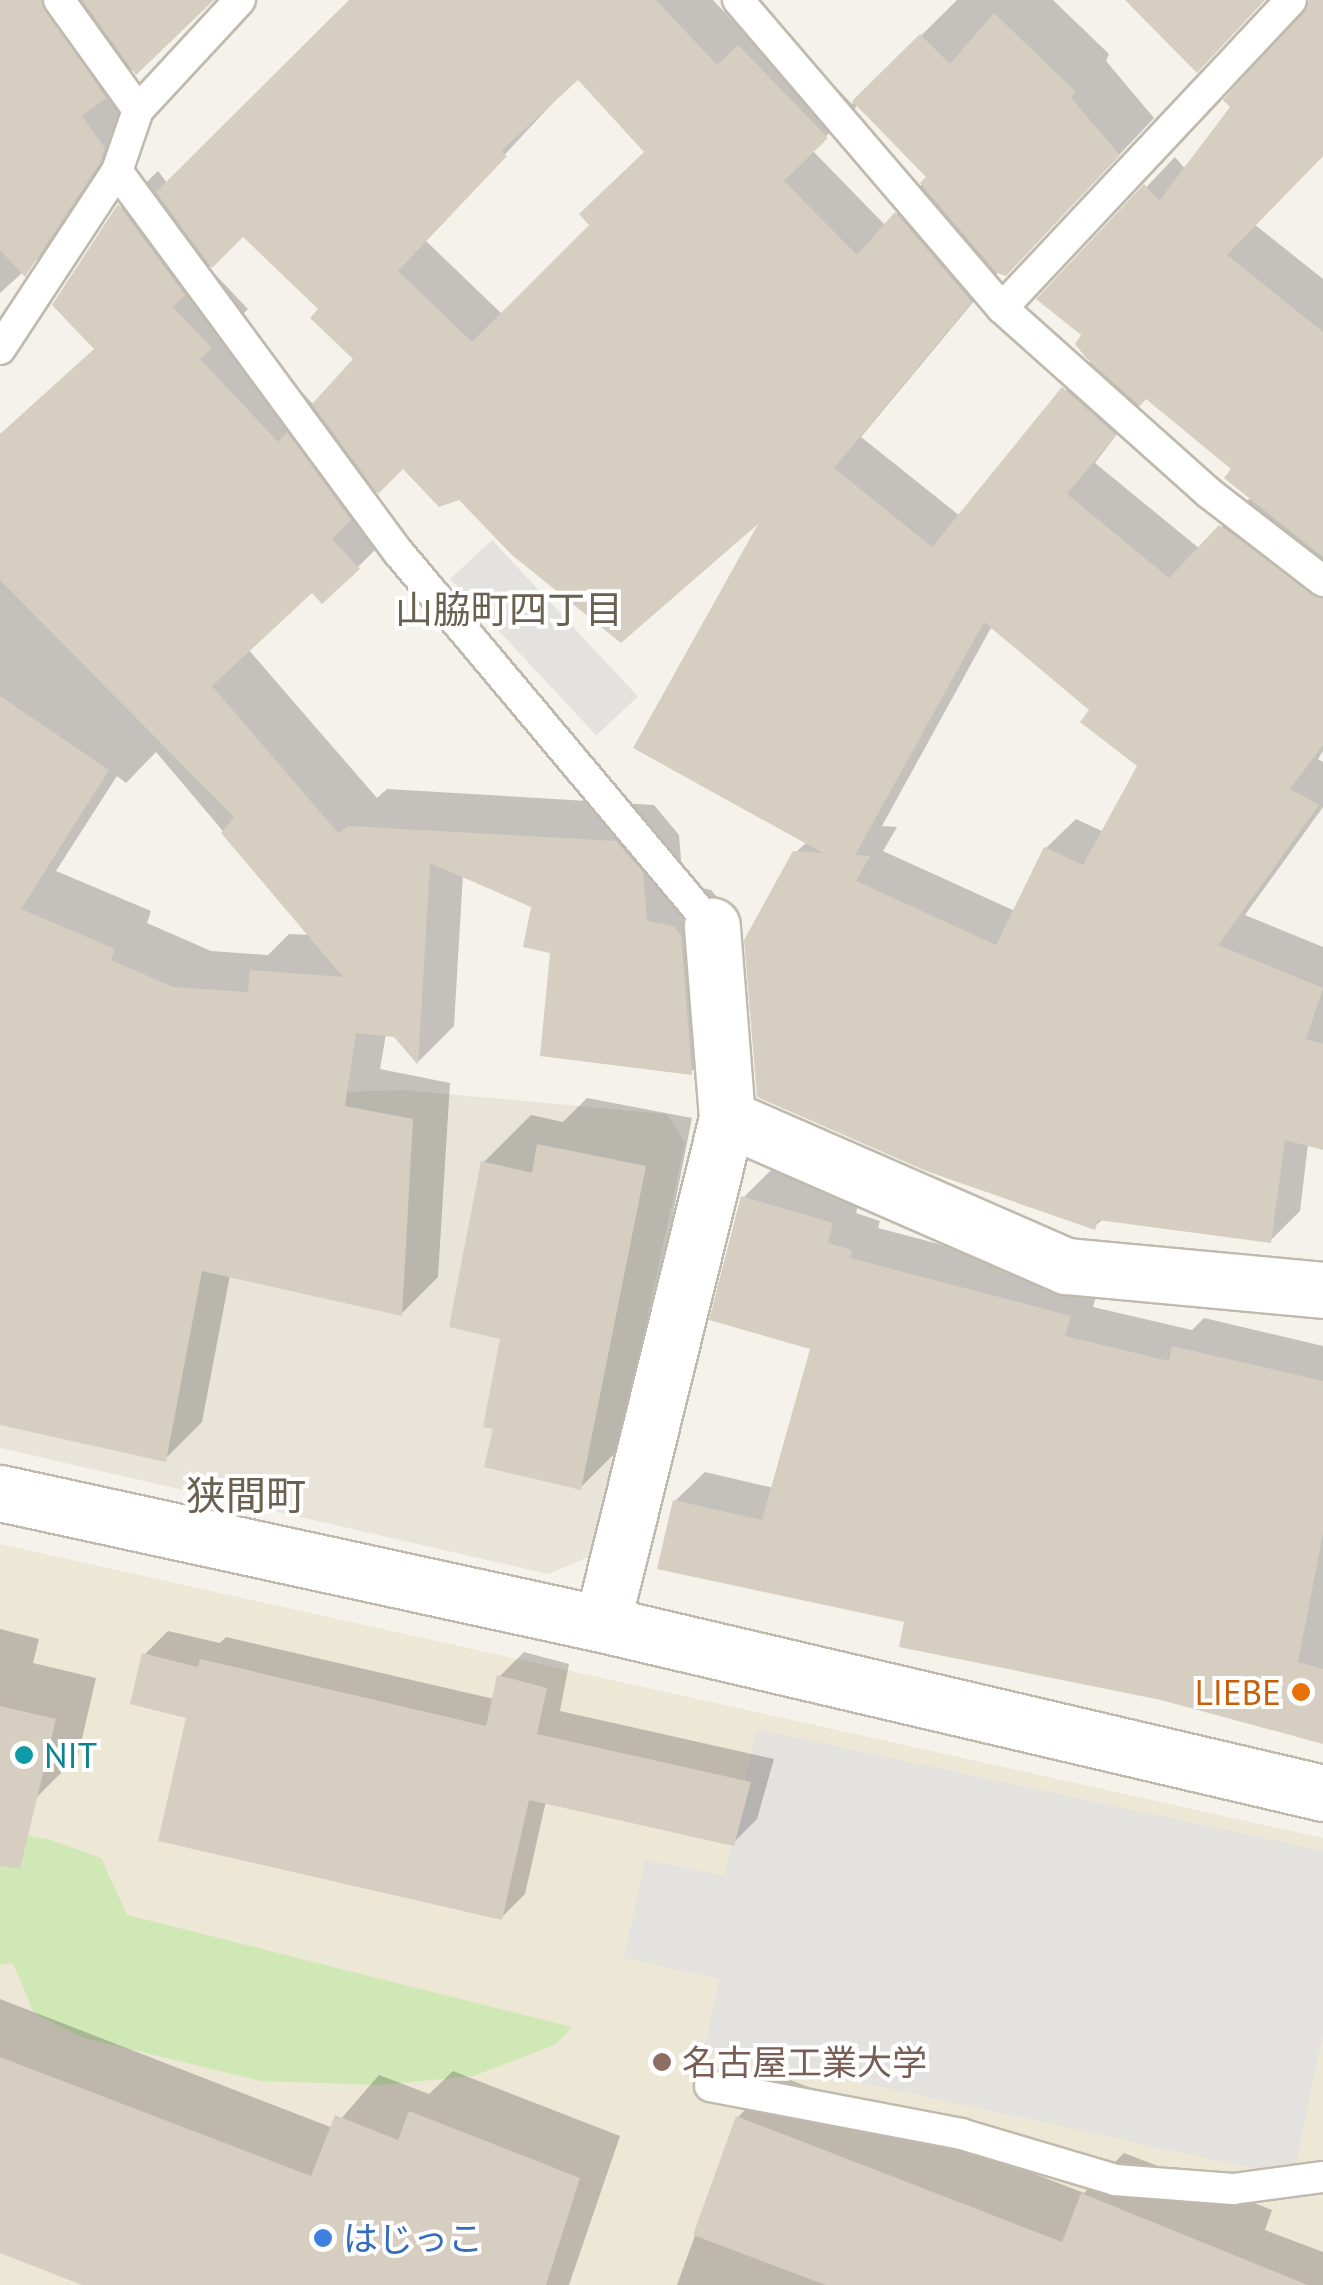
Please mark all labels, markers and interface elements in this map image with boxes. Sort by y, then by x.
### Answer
district label: 山脇町四丁目 [395,586,623,632]
district label: 狭間町 [186,1471,306,1519]
place label: LIEBE [1195,1671,1281,1713]
marker: LIEBE [1290,1681,1312,1703]
place label: NIT [44,1734,97,1776]
marker: NIT [13,1744,35,1766]
place label: 名古屋工業大学 [682,2041,927,2083]
marker: 名古屋工業大学 [651,2051,673,2073]
place label: はじっこ [343,2217,483,2259]
marker: はじっこ [312,2227,334,2249]

